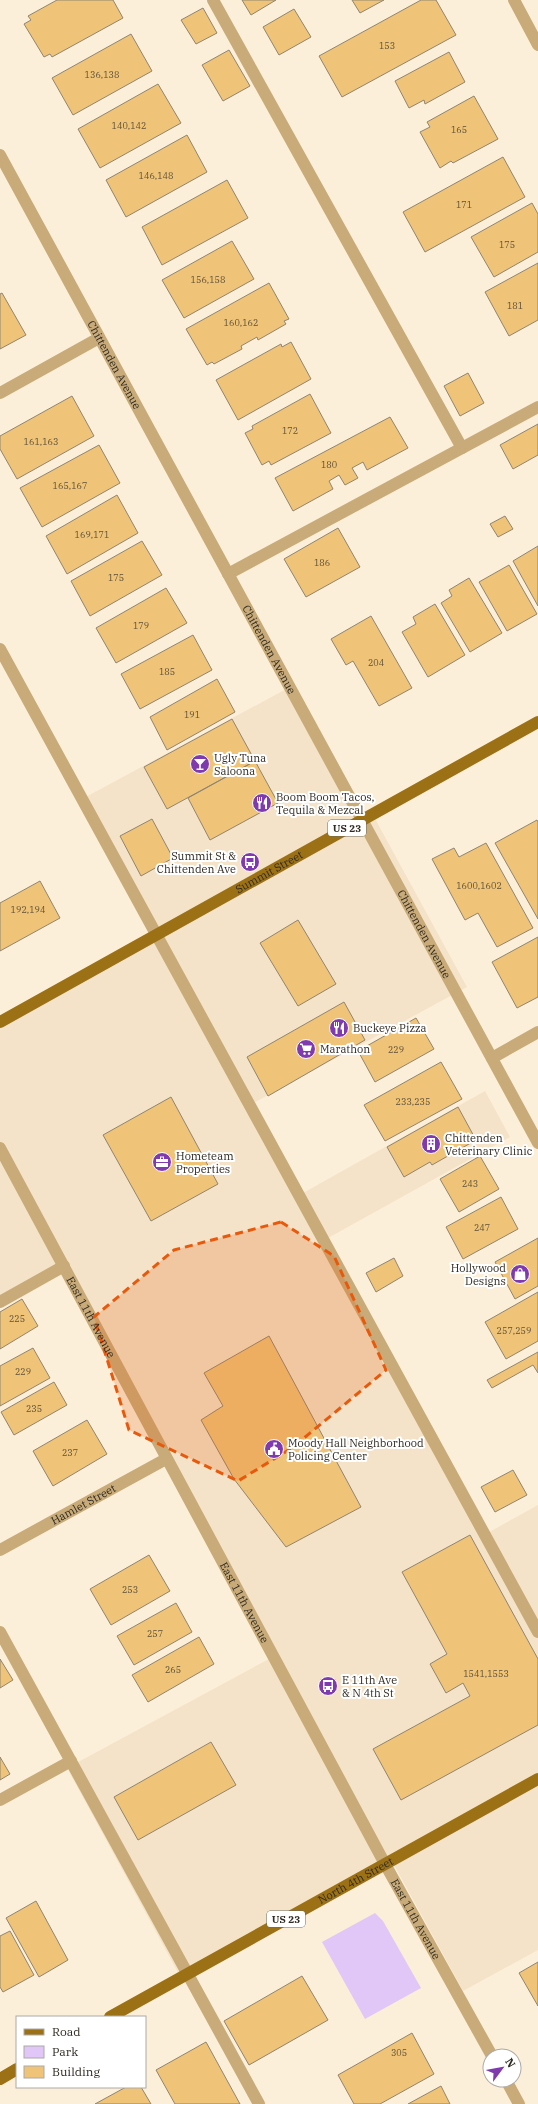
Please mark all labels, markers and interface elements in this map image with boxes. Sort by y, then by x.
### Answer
house number: 153 [379,40,395,51]
house number: 136,138 [85,69,119,80]
house number: 140,142 [112,120,146,131]
house number: 165 [451,124,467,135]
house number: 146,148 [139,170,173,181]
house number: 171 [456,199,472,210]
house number: 175 [499,239,515,250]
house number: 156,158 [191,274,225,285]
house number: 181 [507,300,523,311]
house number: 160,162 [224,317,258,328]
street label: Chittenden Avenue [84,318,144,412]
house number: 172 [282,425,298,436]
house number: 161,163 [24,436,58,447]
house number: 180 [321,459,337,470]
house number: 165,167 [53,480,87,491]
house number: 169,171 [75,529,109,540]
house number: 186 [314,557,330,568]
house number: 175 [108,572,124,583]
street label: Chittenden Avenue [239,603,299,696]
house number: 179 [133,620,149,631]
house number: 204 [368,657,384,668]
house number: 185 [159,666,175,677]
house number: 191 [184,709,200,720]
place label: Ugly Tuna Saloona [214,751,266,778]
bar icon: Ugly Tuna Saloona [189,753,211,775]
place label: Boom Boom Tacos, Tequila & Mezcal [276,790,375,817]
restaurant icon: Boom Boom Tacos, Tequila & Mezcal [251,792,273,814]
road number: US 23 [328,820,366,836]
street label: Summit Street [233,848,305,896]
place label: Summit St & Chittenden Ave [157,849,236,876]
bus stop icon: Summit St & Chittenden Ave [239,851,261,873]
house number: 1600,1602 [456,880,502,891]
street label: Chittenden Avenue [394,887,454,981]
house number: 192,194 [11,904,45,915]
restaurant icon: Buckeye Pizza [328,1017,350,1039]
place label: Buckeye Pizza [353,1021,427,1035]
supermarket icon: Marathon [295,1038,317,1060]
place label: Marathon [320,1042,370,1056]
house number: 229 [388,1044,404,1055]
house number: 233,235 [396,1096,430,1107]
place label: Chittenden Veterinary Clinic [445,1131,533,1158]
building icon: Chittenden Veterinary Clinic [420,1133,442,1155]
place label: Hometeam Properties [176,1149,234,1176]
office icon: Hometeam Properties [151,1151,173,1173]
house number: 243 [462,1178,478,1189]
house number: 247 [474,1222,490,1233]
place label: Hollywood Designs [451,1261,506,1288]
shop icon: Hollywood Designs [509,1263,531,1285]
street label: East 11th Avenue [63,1274,118,1360]
house number: 225 [9,1313,25,1324]
house number: 257,259 [497,1325,531,1336]
house number: 229 [15,1366,31,1377]
house number: 235 [26,1403,42,1414]
place label: Moody Hall Neighborhood Policing Center [288,1436,424,1463]
public building icon: Moody Hall Neighborhood Policing Center [263,1438,285,1460]
house number: 237 [62,1447,78,1458]
street label: Hamlet Street [48,1481,118,1528]
street label: East 11th Avenue [217,1559,272,1646]
house number: 253 [122,1584,138,1595]
house number: 257 [147,1628,163,1639]
house number: 265 [165,1664,181,1675]
house number: 1541,1553 [463,1668,509,1679]
place label: E 11th Ave & N 4th St [342,1673,397,1700]
bus stop icon: E 11th Ave & N 4th St [317,1675,339,1697]
street label: North 4th Street [316,1854,396,1907]
street label: East 11th Avenue [388,1876,444,1962]
road number: US 23 [267,1911,305,1927]
legend [16,2016,146,2088]
text: Road [52,2024,81,2039]
text: Park [52,2044,78,2059]
house number: 305 [391,2047,407,2058]
north arrow [482,2048,522,2088]
text: N [502,2055,519,2070]
text: Building [52,2064,100,2079]

